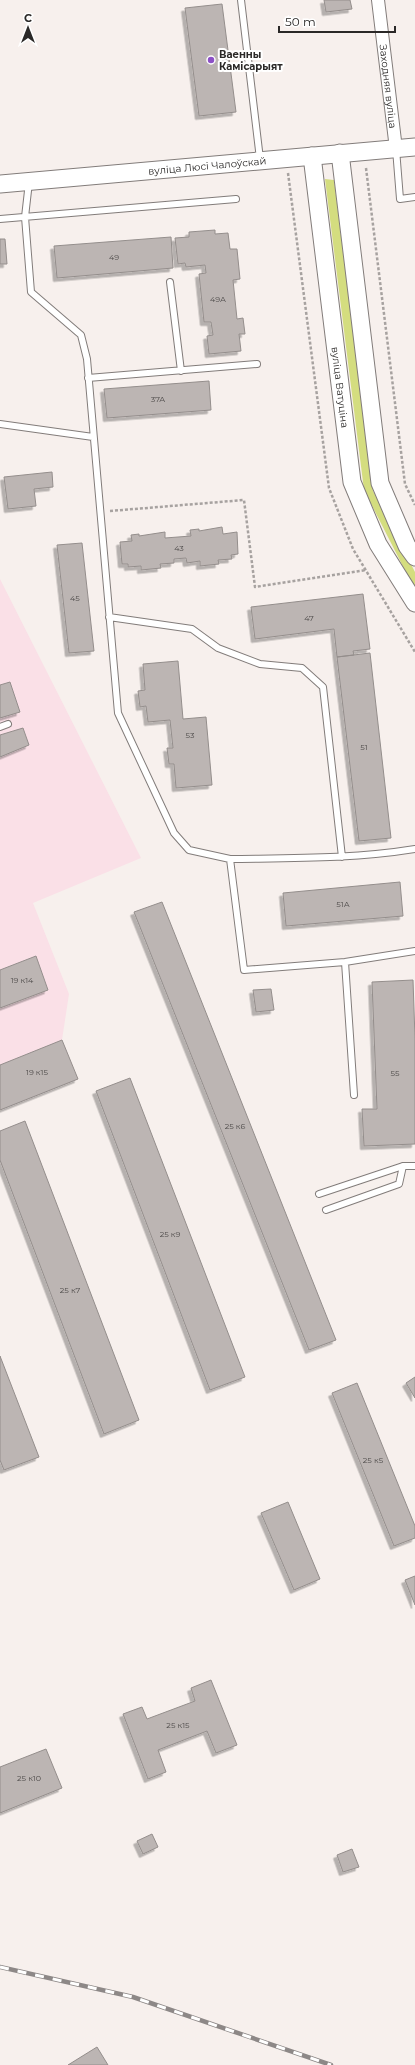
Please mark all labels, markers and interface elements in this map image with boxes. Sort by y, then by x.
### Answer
north arrow [8,8,48,48]
scale bar [279,8,395,34]
text: С [24,11,32,25]
text: 50 m [285,14,316,29]
street label: Заходняя вуліца [376,44,399,129]
place label: Ваенны Камісарыят [219,48,283,73]
marker: Ваенны Камісарыят [206,55,216,65]
street label: вуліца Люсі Чалоўскай [148,154,267,178]
house number: 49 [109,252,119,262]
house number: 49А [210,294,226,304]
street label: вуліца Ватуціна [328,346,351,429]
house number: 37А [151,394,165,404]
house number: 43 [174,543,184,553]
house number: 45 [70,593,80,603]
house number: 47 [304,613,314,623]
house number: 53 [186,730,195,740]
house number: 51 [360,742,368,752]
house number: 51А [336,899,350,909]
house number: 19 к14 [11,975,34,985]
house number: 19 к15 [26,1067,48,1077]
house number: 55 [390,1068,400,1078]
house number: 25 к6 [225,1121,245,1131]
house number: 25 к9 [160,1229,180,1239]
house number: 25 к7 [60,1285,81,1295]
house number: 25 к5 [363,1455,384,1465]
house number: 25 к15 [166,1720,190,1730]
house number: 25 к10 [17,1773,41,1783]

